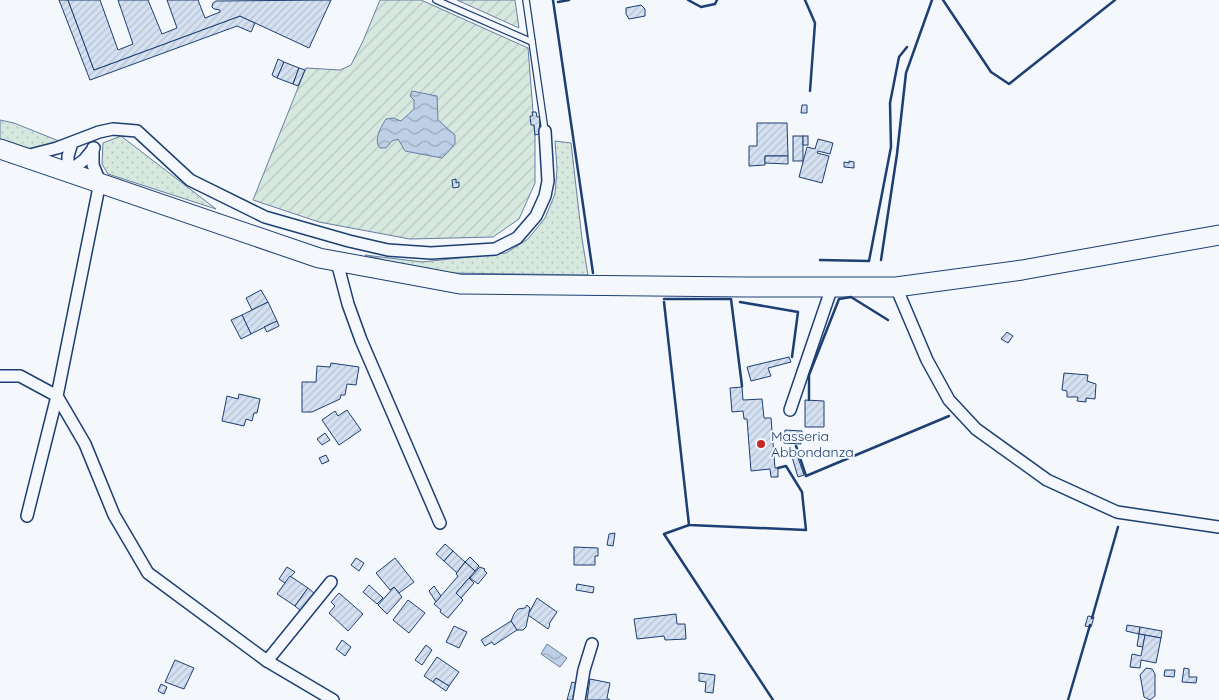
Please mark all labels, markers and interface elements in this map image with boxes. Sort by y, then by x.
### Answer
place label: Masseria Abbondanza [771,427,854,461]
marker: Masseria Abbondanza [755,438,767,450]

